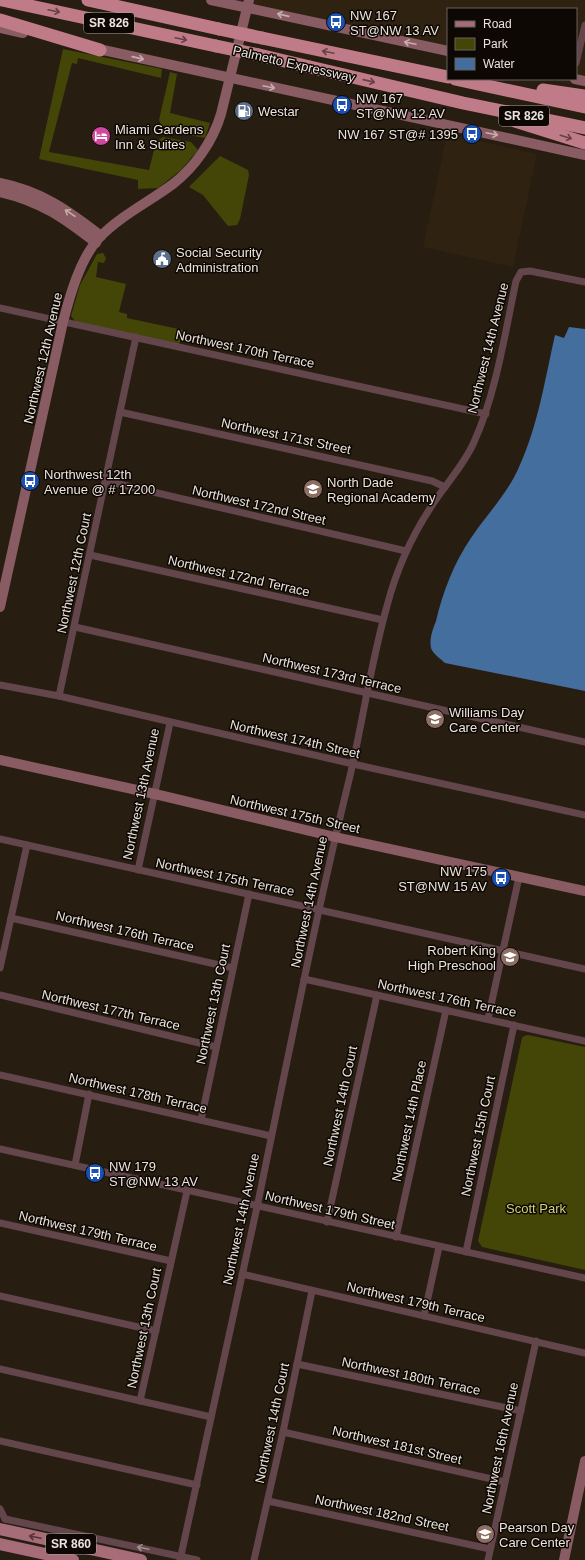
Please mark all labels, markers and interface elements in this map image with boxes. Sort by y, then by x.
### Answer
one-way arrow [47,8,60,16]
place label: NW 167 ST@NW 13 AV [350,8,439,38]
legend [447,8,577,80]
one-way arrow [277,11,290,19]
bus stop icon: NW 167 ST@NW 13 AV [325,11,347,33]
road number: SR 826 [84,13,134,33]
text: Road [483,17,512,31]
one-way arrow [174,35,187,43]
text: Park [483,37,509,51]
one-way arrow [404,39,417,47]
street label: Palmetto Expressway [231,43,357,85]
one-way arrow [322,47,335,55]
one-way arrow [131,55,144,63]
text: Water [483,57,515,71]
one-way arrow [363,78,376,86]
one-way arrow [262,83,275,91]
place label: NW 167 ST@NW 12 AV [356,91,445,121]
bus stop icon: NW 167 ST@NW 12 AV [331,94,353,116]
fuel station icon: Westar [233,100,255,122]
place label: Westar [258,104,300,119]
road number: SR 826 [499,106,549,126]
place label: Miami Gardens Inn & Suites [115,122,204,152]
bus stop icon: NW 167 ST@# 1395 [461,123,483,145]
hotel icon: Miami Gardens Inn & Suites [90,125,112,147]
place label: NW 167 ST@# 1395 [338,127,458,142]
one-way arrow [485,131,498,139]
one-way arrow [559,134,572,141]
one-way arrow [65,209,76,217]
place label: Social Security Administration [176,245,262,275]
public building icon: Social Security Administration [151,248,173,270]
street label: Northwest 14th Avenue [464,281,512,415]
street label: Northwest 12th Avenue [21,291,65,425]
street label: Northwest 170th Terrace [174,327,316,371]
street label: Northwest 171st Street [220,415,353,457]
place label: Northwest 12th Avenue @ # 17200 [44,467,155,497]
bus stop icon: Northwest 12th Avenue @ # 17200 [19,470,41,492]
place label: North Dade Regional Academy [327,475,436,505]
school or university icon: North Dade Regional Academy [302,478,324,500]
street label: Northwest 172nd Street [191,482,328,528]
street label: Northwest 12th Court [54,511,94,635]
street label: Northwest 172nd Terrace [167,552,311,600]
street label: Northwest 173rd Terrace [261,650,403,696]
place label: Williams Day Care Center [449,705,525,735]
school or university icon: Williams Day Care Center [424,708,446,730]
street label: Northwest 174th Street [229,717,362,761]
street label: Northwest 13th Avenue [120,727,162,861]
street label: Northwest 175th Street [229,792,362,836]
street label: Northwest 14th Avenue [288,835,330,969]
street label: Northwest 175th Terrace [154,855,296,899]
place label: NW 175 ST@NW 15 AV [398,864,487,894]
bus stop icon: NW 175 ST@NW 15 AV [490,867,512,889]
street label: Northwest 176th Terrace [54,908,196,954]
street label: Northwest 13th Court [193,942,233,1066]
place label: Robert King High Preschool [408,943,496,973]
school or university icon: Robert King High Preschool [499,946,521,968]
street label: Northwest 176th Terrace [376,976,518,1020]
street label: Northwest 177th Terrace [40,987,182,1033]
street label: Northwest 14th Court [320,1044,360,1168]
street label: Northwest 14th Place [389,1059,429,1183]
street label: Northwest 178th Terrace [67,1070,209,1116]
street label: Northwest 15th Court [458,1074,498,1198]
street label: Northwest 14th Avenue [220,1152,262,1286]
place label: NW 179 ST@NW 13 AV [109,1159,198,1189]
bus stop icon: NW 179 ST@NW 13 AV [84,1162,106,1184]
street label: Northwest 179th Street [264,1188,397,1232]
park label: Scott Park [506,1201,566,1216]
street label: Northwest 179th Terrace [17,1208,159,1254]
street label: Northwest 13th Court [124,1266,164,1390]
street label: Northwest 179th Terrace [345,1279,487,1325]
street label: Northwest 180th Terrace [340,1354,482,1398]
street label: Northwest 14th Court [252,1361,292,1485]
street label: Northwest 16th Avenue [479,1381,521,1515]
street label: Northwest 181st Street [331,1423,463,1467]
street label: Northwest 182nd Street [314,1491,451,1535]
place label: Pearson Day Care Center [499,1520,575,1550]
school or university icon: Pearson Day Care Center [474,1523,496,1545]
one-way arrow [28,1532,41,1540]
road number: SR 860 [46,1534,96,1554]
one-way arrow [137,1544,150,1552]

